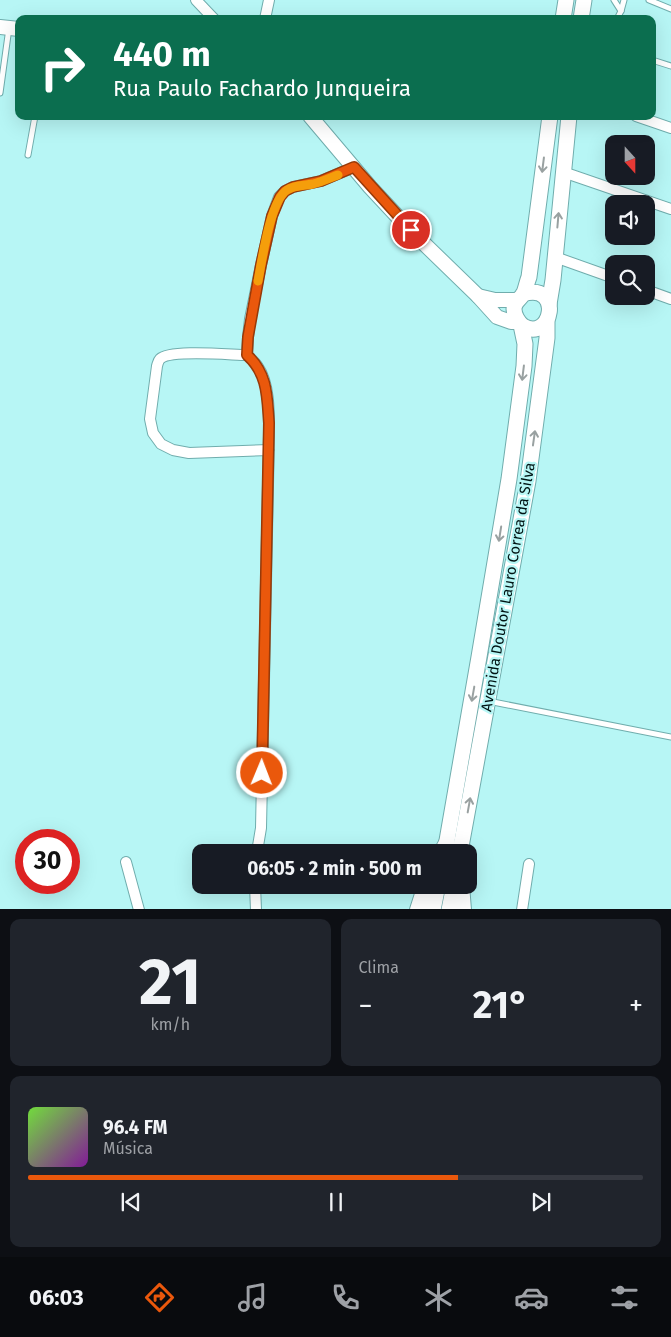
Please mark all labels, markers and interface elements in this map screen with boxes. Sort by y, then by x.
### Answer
text: 440 m [113,33,211,75]
icon: right [30,35,95,100]
text: Rua Paulo Fachardo Junqueira [113,75,411,102]
north arrow [605,135,655,185]
map controls [605,135,655,305]
one-way arrow [538,156,548,172]
button: sound [605,195,655,245]
pin [390,209,432,251]
one-way arrow [553,213,563,229]
icon: arrive [397,216,425,244]
button: search [605,255,655,305]
one-way arrow [518,365,528,381]
one-way arrow [529,430,539,446]
street label: Avenida Doutor Lauro Correa da Silva [477,461,539,713]
one-way arrow [494,526,504,542]
one-way arrow [467,686,477,702]
position arrow [235,746,287,798]
one-way arrow [465,797,475,813]
speed limit sign: 30 [15,829,80,894]
text: 06:05 · 2 min · 500 m [247,857,422,880]
text: 21 [139,943,201,1021]
text: Clima [359,958,399,977]
text: 21° [473,982,529,1028]
text: − [359,989,373,1022]
text: + [629,989,643,1022]
text: km/h [150,1015,190,1034]
text: 96.4 FM [103,1116,167,1139]
text: Música [103,1139,153,1158]
icon: previous [117,1188,145,1216]
icon: pause [322,1188,350,1216]
icon: next [527,1188,555,1216]
icon: directions [142,1280,177,1315]
icon: music [235,1280,270,1315]
icon: phone [328,1280,363,1315]
icon: climate [421,1280,456,1315]
icon: car [514,1280,549,1315]
icon: filters [607,1280,642,1315]
text: 06:03 [29,1284,84,1311]

